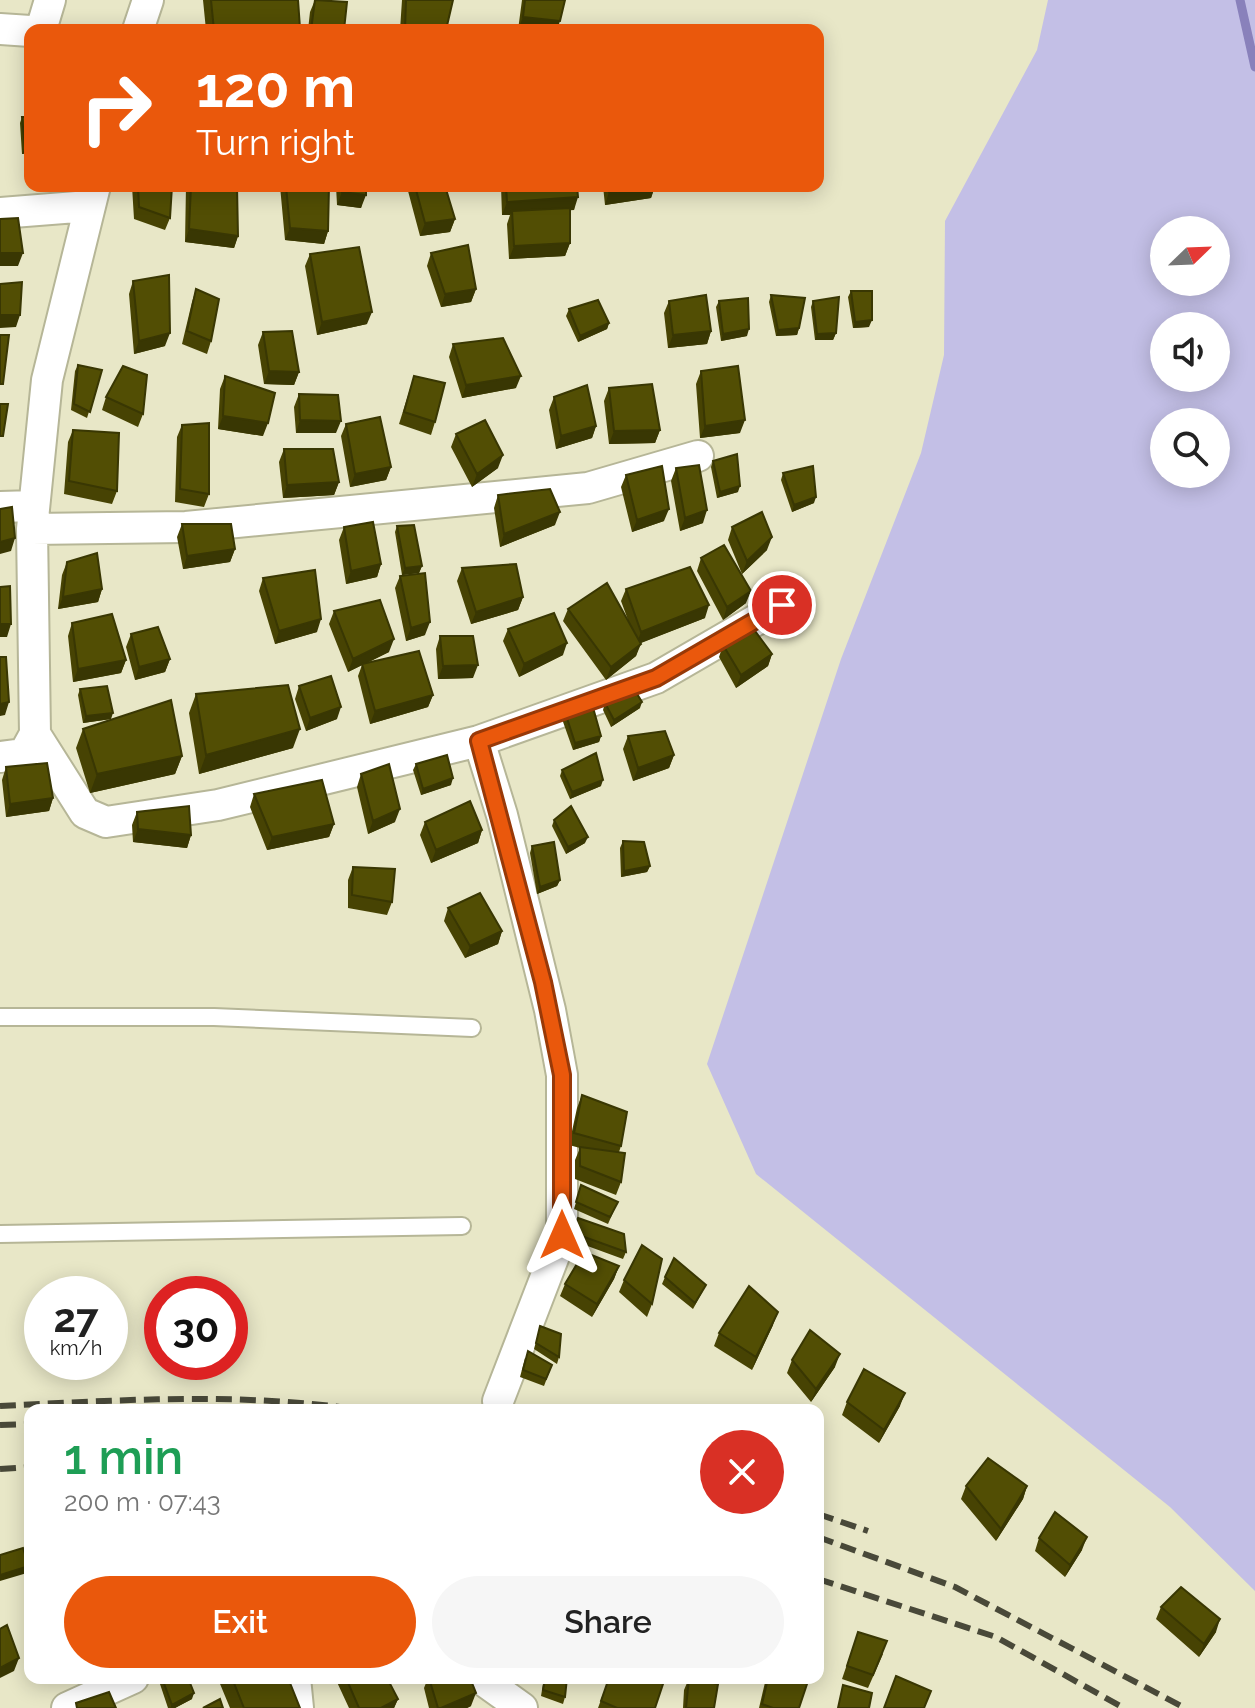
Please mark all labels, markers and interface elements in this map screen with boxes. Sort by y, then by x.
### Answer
text: 120 m [196,54,355,120]
icon: right [64,56,168,160]
text: Turn right [196,121,355,163]
north arrow [1150,216,1230,296]
map controls [1150,216,1230,488]
button: sound [1150,312,1230,392]
button: search [1150,408,1230,488]
pin [748,571,816,639]
icon: arrive [760,583,804,627]
position arrow [520,1193,604,1277]
speed limit sign: 30 [144,1276,248,1380]
text: 27 [53,1294,98,1341]
text: km/h [50,1336,102,1360]
text: 1 min [64,1429,183,1485]
button: close [700,1430,784,1514]
text: 200 m · 07:43 [64,1487,221,1517]
button: Exit [64,1576,416,1668]
button: Share [432,1576,784,1668]

